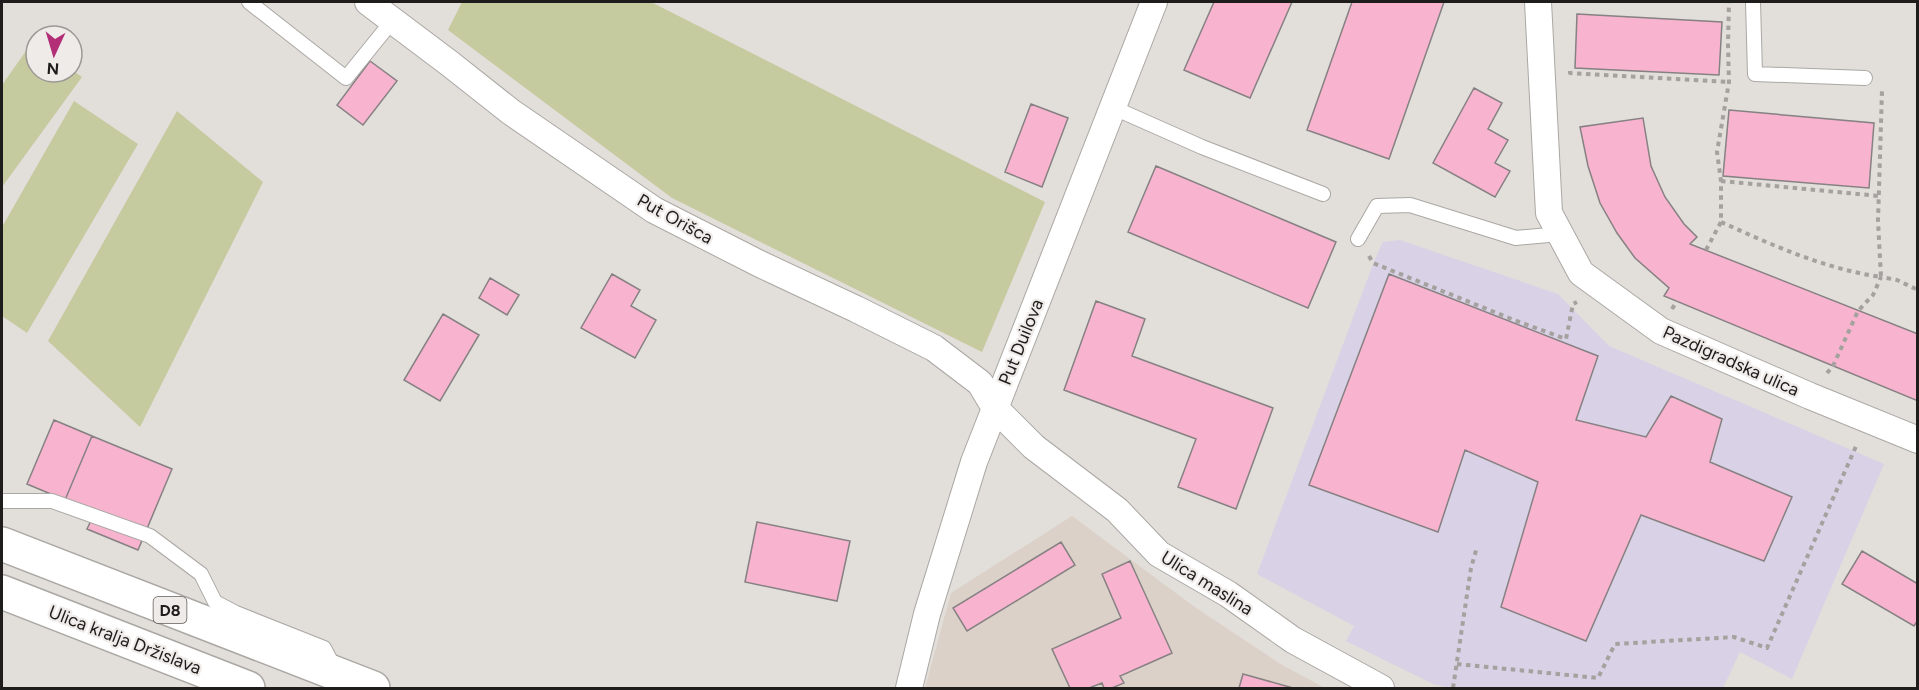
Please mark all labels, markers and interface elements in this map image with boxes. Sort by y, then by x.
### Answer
north arrow [24,24,84,84]
text: N [46,59,60,78]
street label: Put Orišca [633,189,717,249]
street label: Put Duilova [994,296,1048,388]
street label: Pazdigradska ulica [1659,321,1803,401]
street label: Ulica maslina [1157,546,1257,620]
road number: D8 [154,597,186,623]
street label: Ulica kralja Držislava [46,601,204,679]

